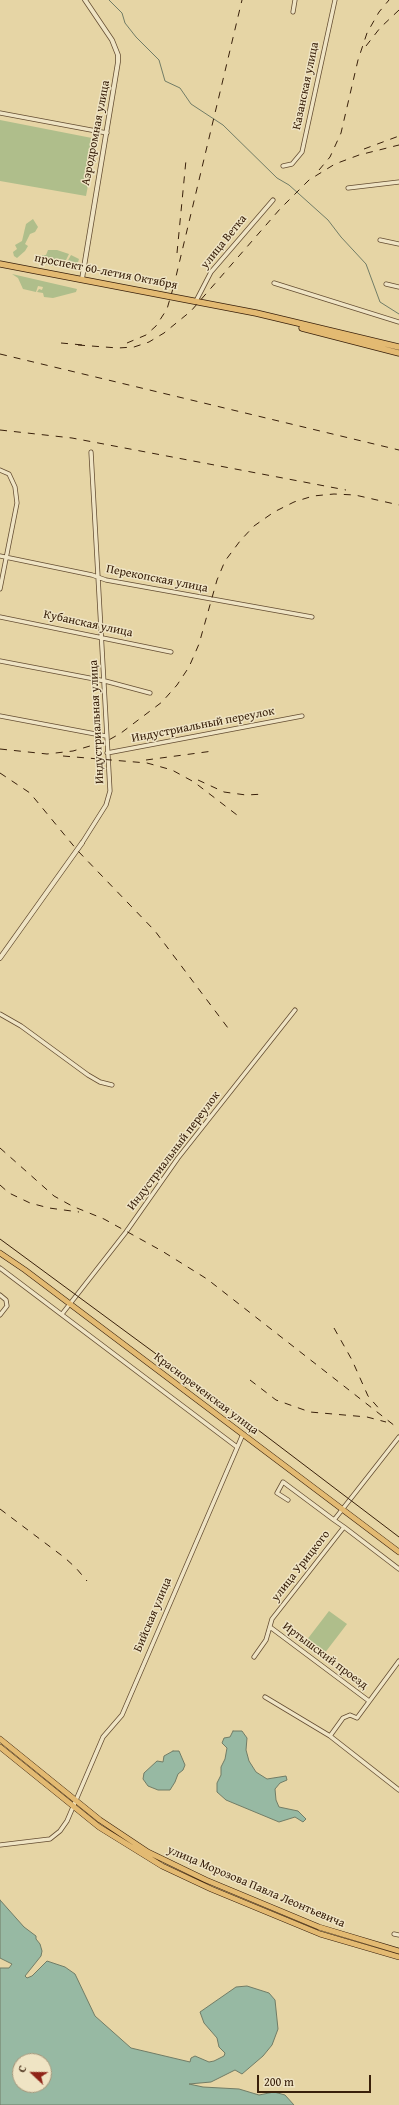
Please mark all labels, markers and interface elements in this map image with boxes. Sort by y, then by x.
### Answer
street label: Казанская улица [290,41,322,131]
street label: Аэродромная улица [79,79,113,187]
street label: улица Ветка [198,212,250,272]
street label: проспект 60-летия Октября [33,251,179,293]
street label: Перекопская улица [105,562,209,596]
street label: Кубанская улица [42,608,134,640]
street label: Индустриальная улица [87,660,107,784]
street label: Индустриальный переулок [130,704,276,746]
street label: Индустриальный переулок [125,1089,223,1213]
street label: Краснореченская улица [151,1350,261,1438]
street label: улица Урицкого [269,1528,333,1604]
street label: Бийская улица [131,1576,175,1654]
street label: Иртышский проезд [280,1619,370,1693]
street label: улица Морозова Павла Леонтьевича [165,1843,347,1931]
north arrow [12,2053,52,2093]
text: С [13,2063,30,2075]
scale bar [259,2067,373,2093]
text: 200 m [264,2073,294,2090]

